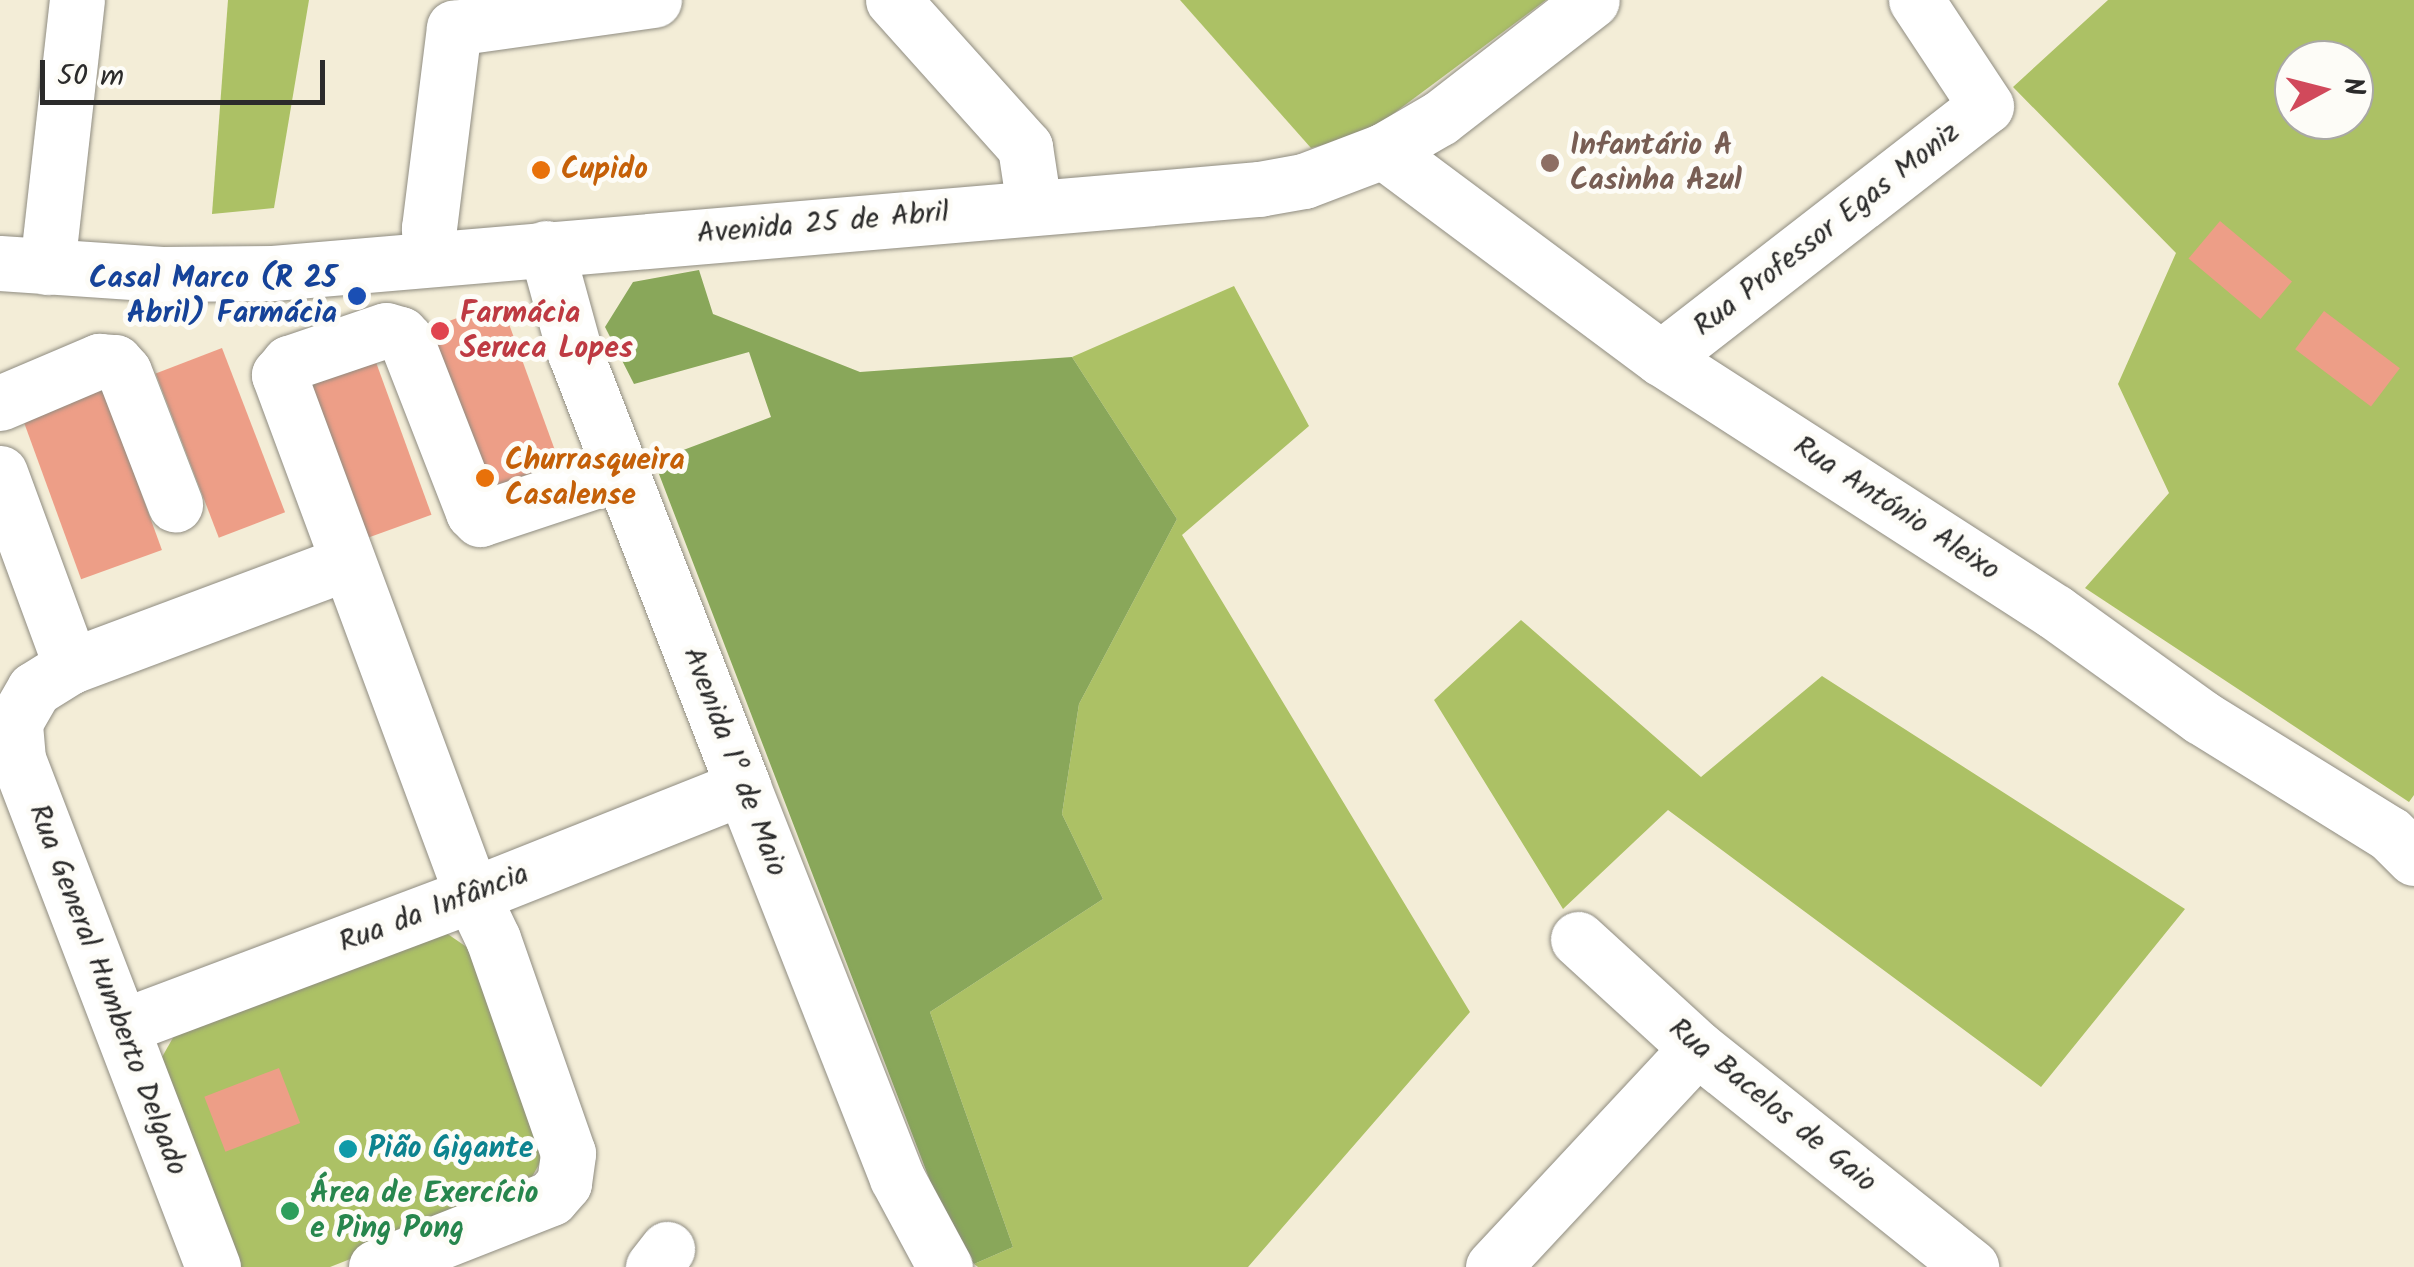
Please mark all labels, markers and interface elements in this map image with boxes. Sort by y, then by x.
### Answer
scale bar [45,40,330,102]
north arrow [2274,40,2374,140]
text: 50 m [57,53,124,101]
text: N [2329,75,2376,98]
street label: Rua Professor Egas Moniz [1687,115,1967,345]
place label: Infantário A Casinha Azul [1570,128,1742,198]
place label: Cupido [561,152,648,188]
marker: Infantário A Casinha Azul [1539,152,1561,174]
marker: Cupido [530,159,552,181]
street label: Avenida 25 de Abril [695,195,951,253]
place label: Casal Marco (R 25 Abril) Farmácia [89,261,337,332]
marker: Casal Marco (R 25 Abril) Farmácia [346,285,368,307]
place label: Farmácia Seruca Lopes [460,296,633,366]
marker: Farmácia Seruca Lopes [429,320,451,342]
street label: Rua António Aleixo [1786,429,2006,589]
place label: Churrasqueira Casalense [505,443,685,514]
marker: Churrasqueira Casalense [474,467,496,489]
street label: Avenida 1º de Maio [674,642,794,882]
street label: Rua General Humberto Delgado [19,799,195,1181]
street label: Rua da Infância [334,856,534,962]
street label: Rua Bacelos de Gaio [1661,1011,1883,1201]
place label: Pião Gigante [368,1131,533,1167]
marker: Pião Gigante [337,1138,359,1160]
place label: Área de Exercício e Ping Pong [310,1176,539,1246]
marker: Área de Exercício e Ping Pong [279,1200,301,1222]

